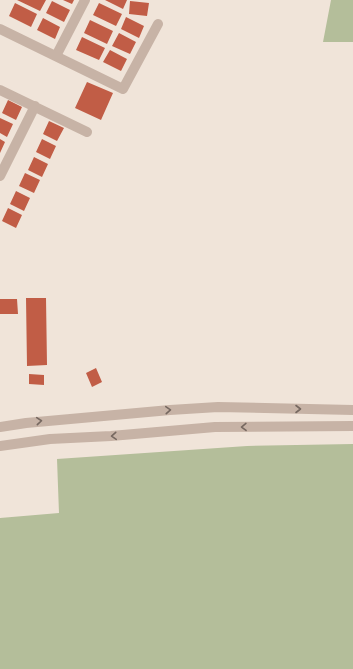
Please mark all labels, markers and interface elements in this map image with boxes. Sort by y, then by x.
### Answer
one-way arrow [295,405,301,413]
one-way arrow [165,406,171,415]
one-way arrow [35,417,42,426]
one-way arrow [241,423,247,431]
one-way arrow [111,431,117,440]

